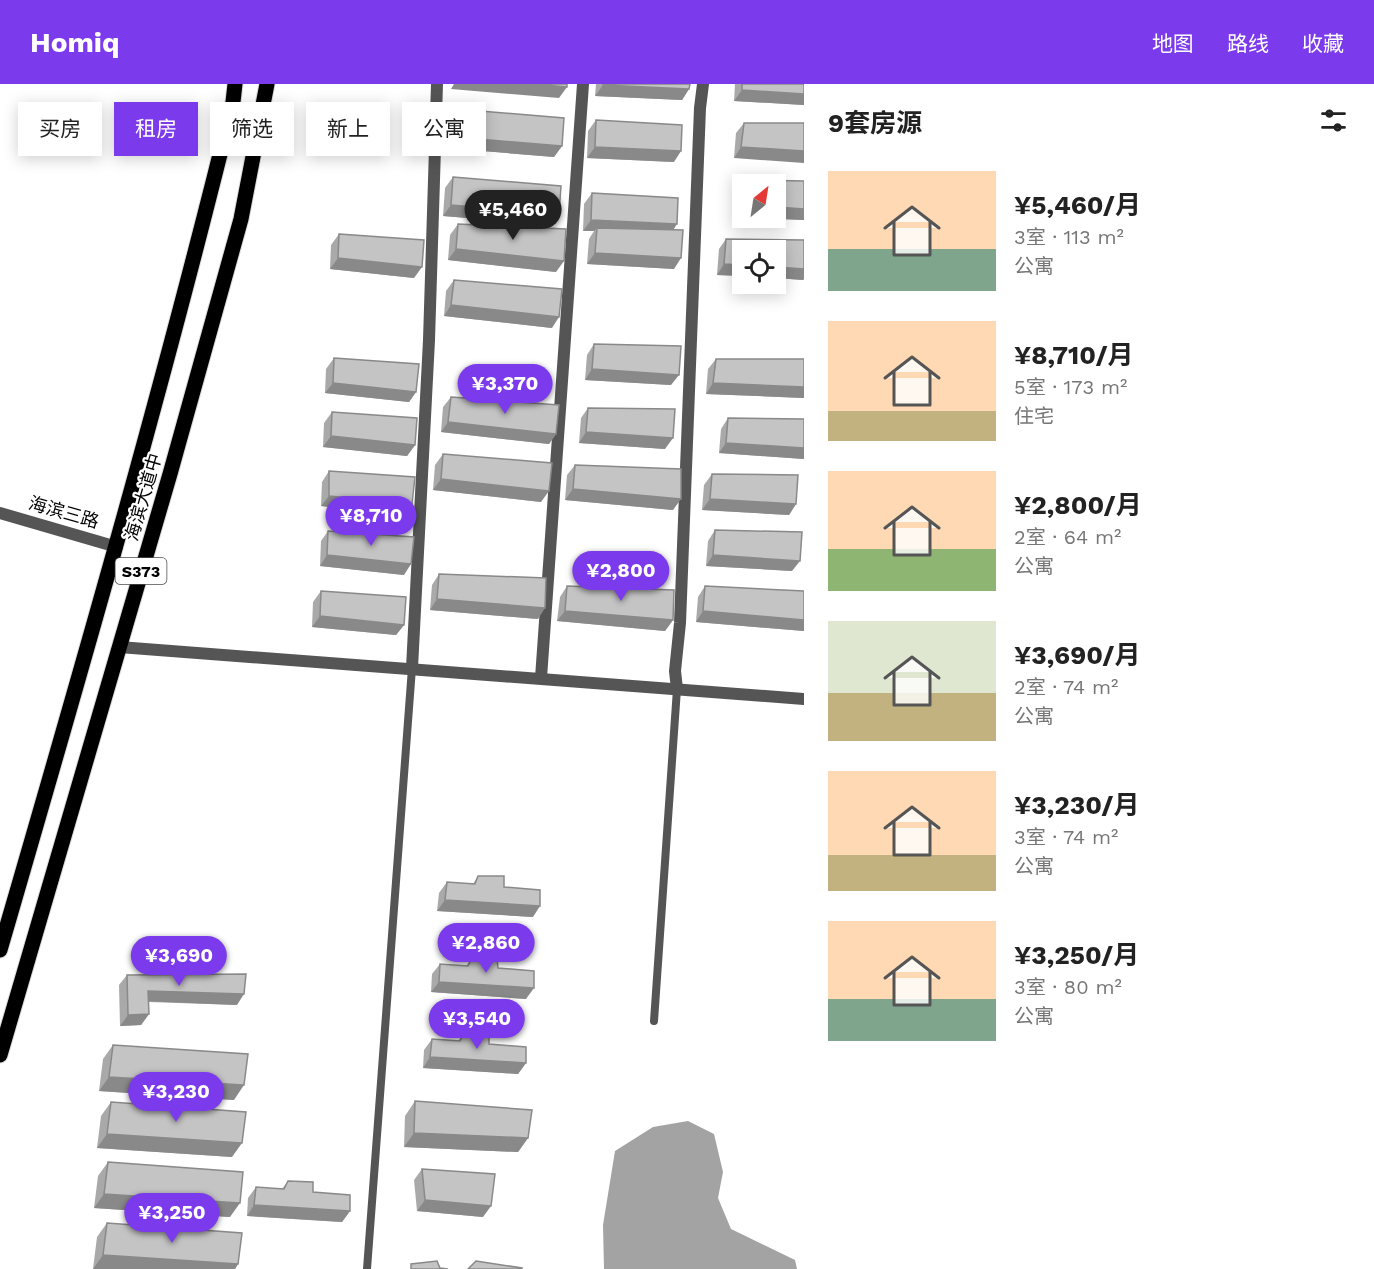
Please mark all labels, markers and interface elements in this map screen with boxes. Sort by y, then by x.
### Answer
text: Homiq [30,26,120,59]
text: 地图 [1152,31,1194,56]
text: 路线 [1227,31,1269,56]
text: 收藏 [1302,31,1344,56]
chip: 买房 [18,102,102,156]
chip: 租房 [114,102,198,156]
chip: 筛选 [210,102,294,156]
chip: 新上 [306,102,390,156]
chip: 公寓 [402,102,486,156]
icon: filters [1317,104,1350,137]
text: 9套房源 [828,108,922,138]
north arrow [732,174,786,228]
map controls [732,174,786,294]
pin: ¥5,460 [464,190,562,241]
text: ¥5,460/月 [1014,190,1141,220]
icon: home [876,195,948,267]
text: ¥5,460 [479,197,547,221]
text: 3室 · 113 m² [1014,225,1124,249]
button: locate [732,240,786,294]
text: 公寓 [1014,254,1054,278]
text: ¥8,710/月 [1014,340,1134,370]
icon: home [876,345,948,417]
pin: ¥3,370 [456,364,554,415]
text: ¥3,370 [472,371,538,395]
text: 5室 · 173 m² [1014,375,1127,399]
text: 住宅 [1014,404,1054,428]
street label: 海滨大道中 [121,451,165,543]
text: ¥2,800/月 [1014,490,1142,520]
street label: 海滨三路 [27,492,101,532]
icon: home [876,495,948,567]
pin: ¥8,710 [322,496,420,547]
text: ¥8,710 [339,503,403,527]
text: 2室 · 64 m² [1014,525,1121,549]
pin: ¥2,800 [572,551,670,602]
text: 公寓 [1014,554,1054,578]
road number: S373 [116,558,166,584]
text: ¥2,800 [586,558,656,582]
text: ¥3,690/月 [1014,640,1140,670]
icon: home [876,645,948,717]
text: 2室 · 74 m² [1014,675,1118,699]
text: 公寓 [1014,704,1054,728]
text: ¥3,230/月 [1014,790,1140,820]
icon: home [876,795,948,867]
text: 3室 · 74 m² [1014,825,1118,849]
text: 公寓 [1014,854,1054,878]
pin: ¥2,860 [437,923,535,974]
text: ¥2,860 [452,930,520,954]
pin: ¥3,690 [130,936,228,987]
text: ¥3,250/月 [1014,940,1139,970]
text: ¥3,690 [145,943,213,967]
icon: home [876,945,948,1017]
text: 3室 · 80 m² [1014,975,1122,999]
pin: ¥3,540 [428,999,526,1050]
text: 公寓 [1014,1004,1054,1028]
text: ¥3,540 [443,1006,511,1030]
pin: ¥3,230 [127,1072,225,1123]
text: ¥3,230 [142,1079,210,1103]
pin: ¥3,250 [123,1193,221,1244]
text: ¥3,250 [138,1200,206,1224]

